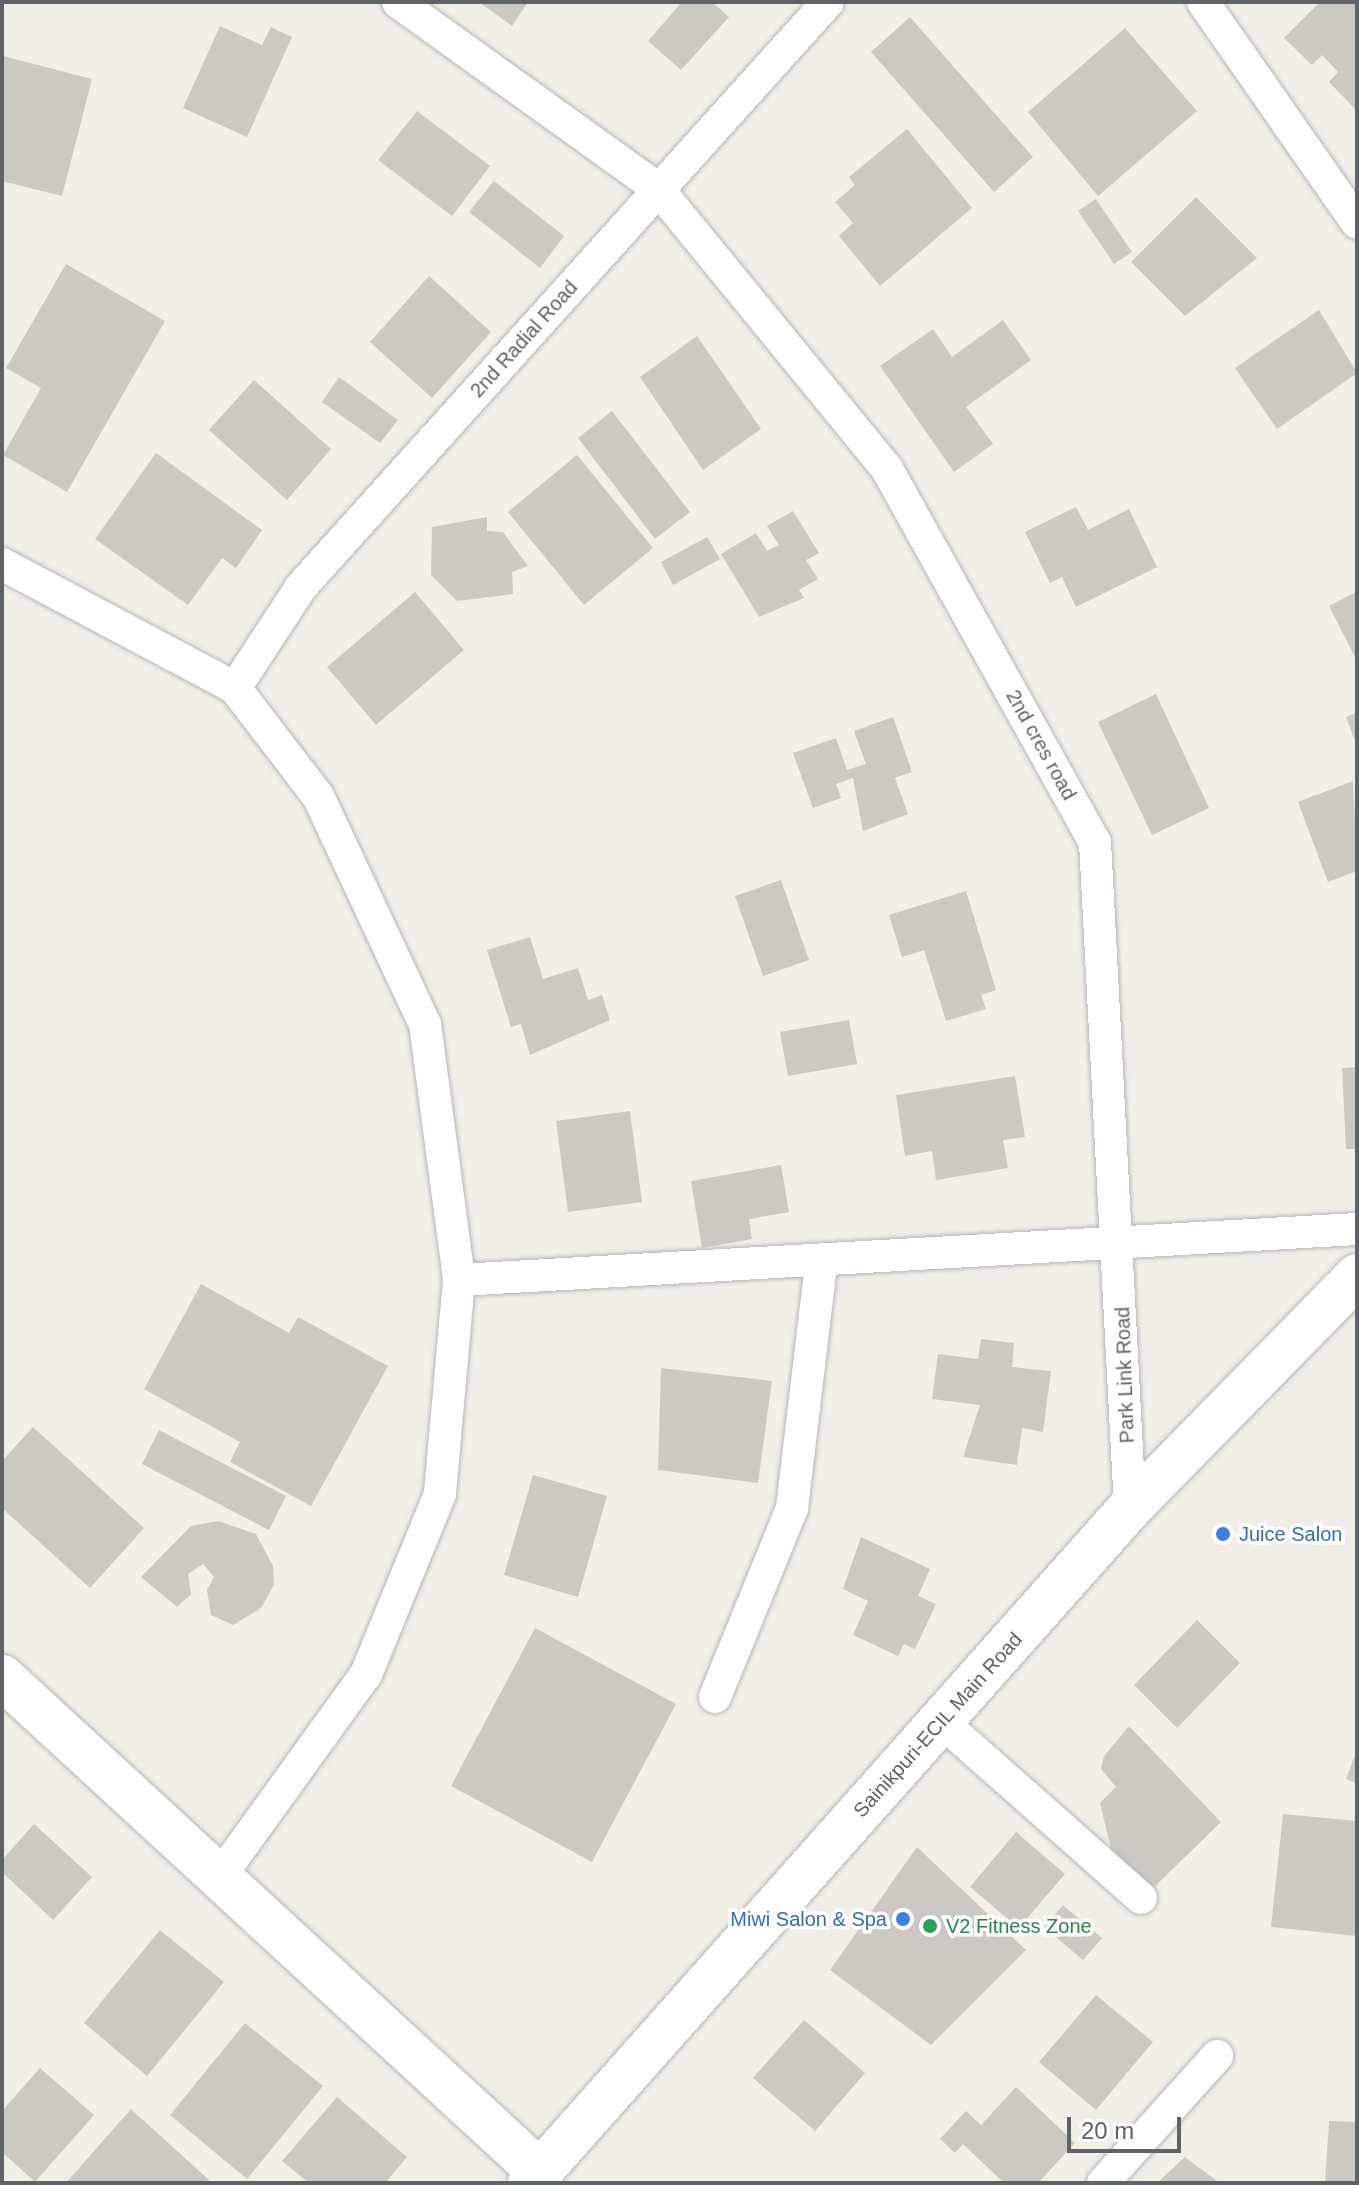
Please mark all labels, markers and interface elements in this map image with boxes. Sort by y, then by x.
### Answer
street label: 2nd Radial Road [465,276,583,402]
street label: 2nd cres road [1001,686,1081,804]
street label: Park Link Road [1111,1306,1139,1444]
place label: Juice Salon [1239,1522,1342,1546]
marker: Juice Salon [1214,1525,1232,1543]
street label: Sainikpuri-ECIL Main Road [848,1627,1028,1823]
place label: Miwi Salon & Spa [730,1907,887,1931]
marker: Miwi Salon & Spa [894,1910,912,1928]
place label: V2 Fitness Zone [946,1914,1092,1938]
marker: V2 Fitness Zone [921,1917,939,1935]
scale bar [1071,2101,1185,2151]
text: 20 m [1081,2117,1134,2144]

